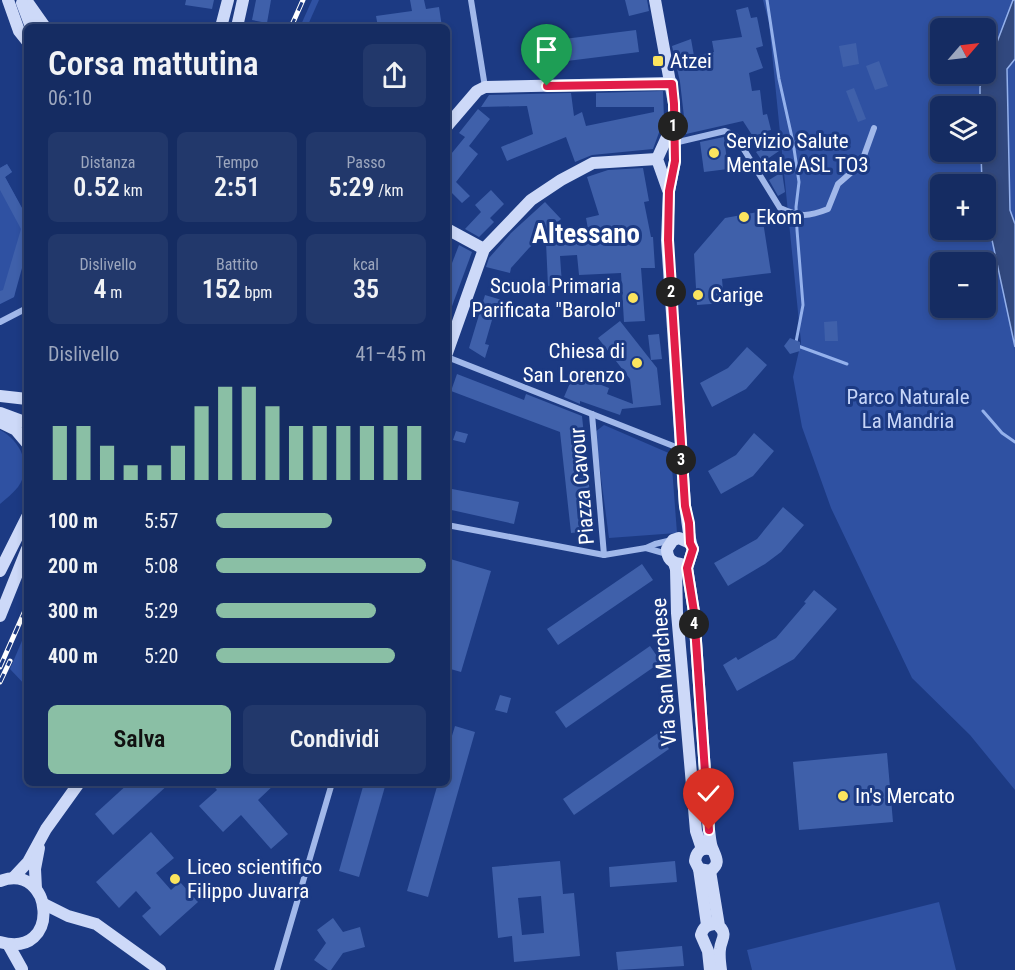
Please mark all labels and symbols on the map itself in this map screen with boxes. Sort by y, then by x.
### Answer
north arrow [930,18,996,84]
pin [521,24,572,86]
place label: Atzei [670,49,712,73]
marker: Atzei [651,54,665,68]
pin: 1 [658,111,688,141]
place label: Servizio Salute Mentale ASL TO3 [726,129,869,177]
marker: Servizio Salute Mentale ASL TO3 [707,146,721,160]
place label: Ekom [756,205,802,229]
marker: Ekom [737,210,751,224]
district label: Altessano [532,218,640,250]
place label: Scuola Primaria Parificata "Barolo" [471,274,621,322]
pin: 2 [656,277,686,307]
place label: Carige [710,283,764,307]
marker: Carige [691,288,705,302]
marker: Scuola Primaria Parificata "Barolo" [626,291,640,305]
place label: Chiesa di San Lorenzo [523,339,625,387]
marker: Chiesa di San Lorenzo [630,356,644,370]
park label: Parco Naturale La Mandria [847,385,970,433]
street label: Piazza Cavour [565,426,599,546]
pin: 3 [666,445,696,475]
street label: Via San Marchese [647,597,681,747]
pin: 4 [679,609,709,639]
pin [683,768,734,830]
place label: In's Mercato [855,784,955,808]
marker: In's Mercato [836,789,850,803]
place label: Liceo scientifico Filippo Juvarra [187,855,322,903]
marker: Liceo scientifico Filippo Juvarra [168,872,182,886]

